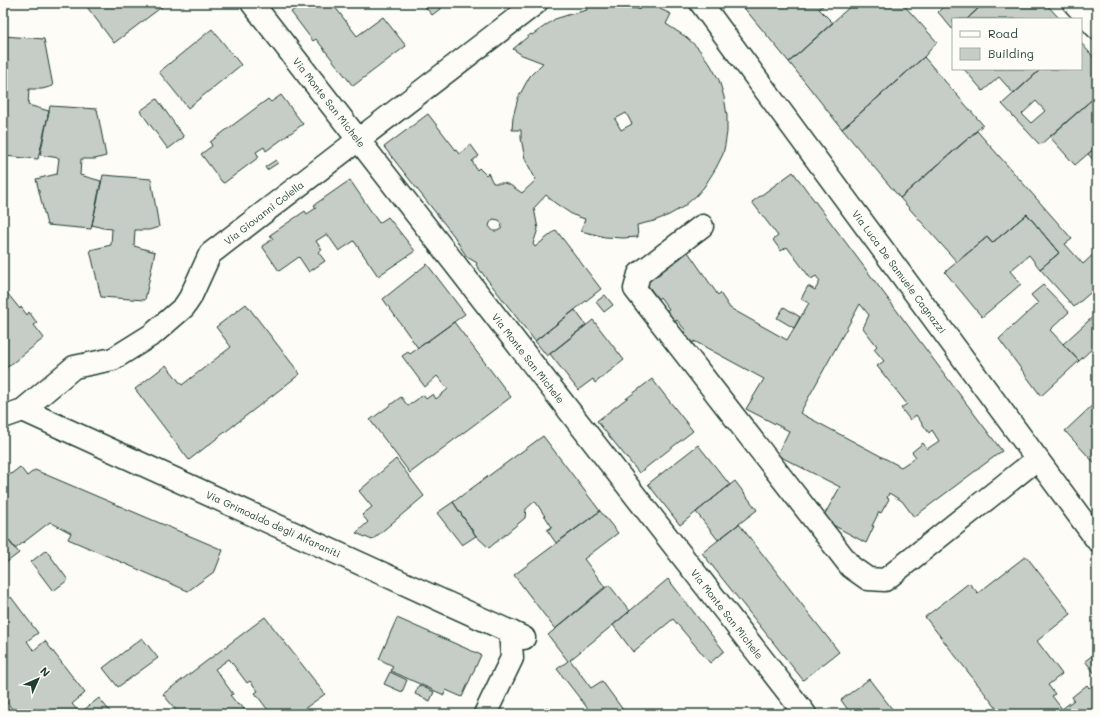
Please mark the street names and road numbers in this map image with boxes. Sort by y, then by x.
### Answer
street label: Via Monte San Michele [290,55,369,150]
street label: Via Giovanni Colella [221,177,307,248]
street label: Via Luca De Samuele Cagnazzi [849,207,949,336]
street label: Via Monte San Michele [489,310,568,406]
street label: Via Grimoaldo degli Alfaraniti [204,487,343,561]
street label: Via Monte San Michele [688,566,767,662]

